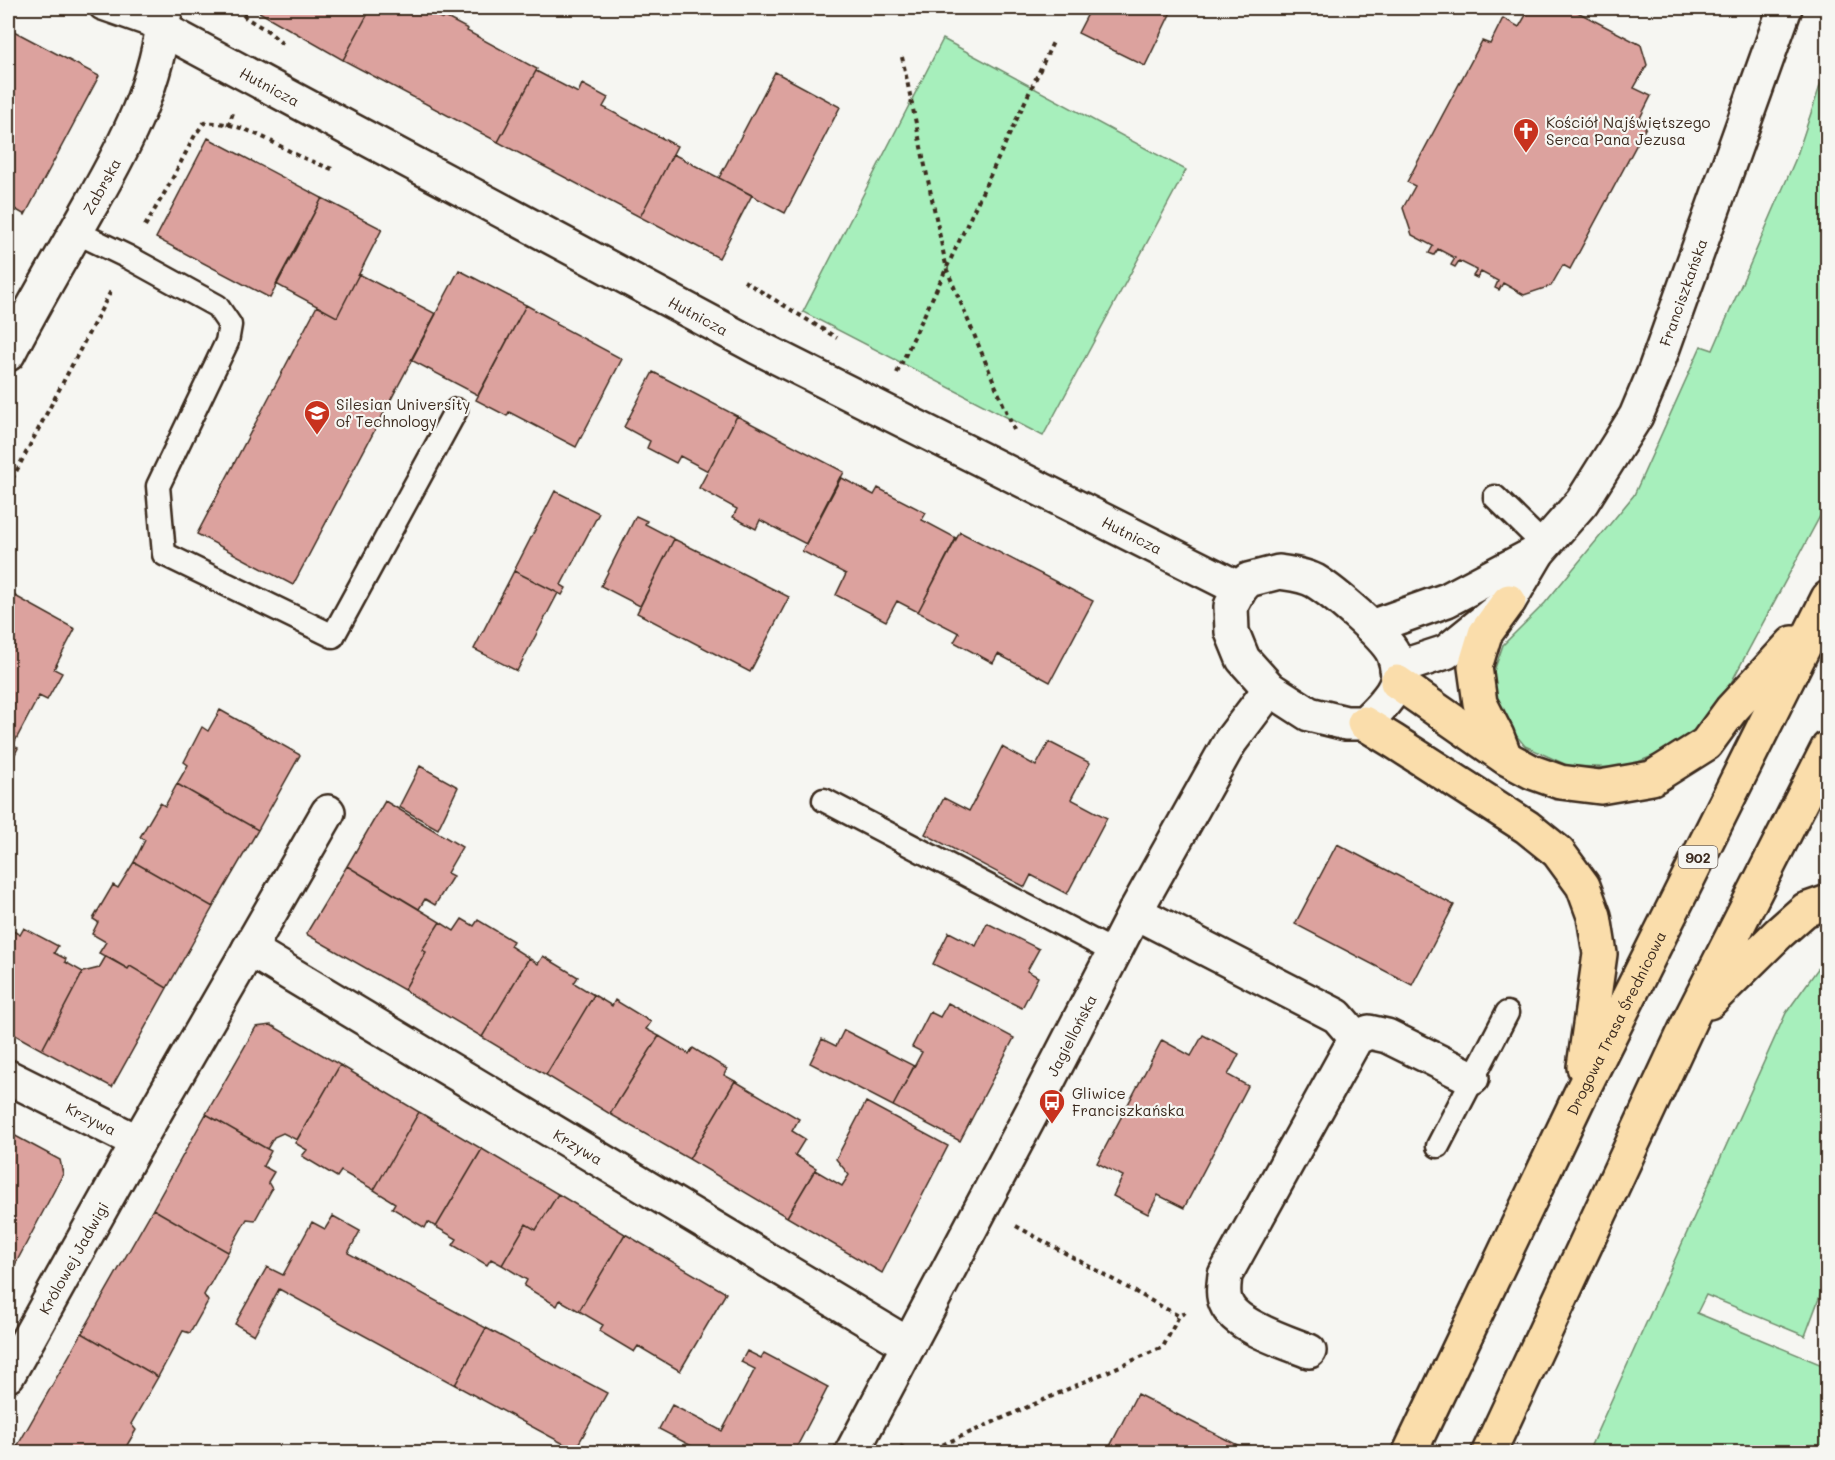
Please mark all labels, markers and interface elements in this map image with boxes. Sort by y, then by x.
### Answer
street label: Hutnicza [236,62,303,111]
place label: Kościół Najświętszego Serca Pana Jezusa [1546,112,1711,149]
church icon: Kościół Najświętszego Serca Pana Jezusa [1511,116,1541,154]
street label: Zabrska [78,155,125,218]
street label: Franciszkańska [1654,236,1711,349]
street label: Hutnicza [665,292,732,340]
place label: Silesian University of Technology [336,394,471,431]
school or university icon: Silesian University of Technology [302,398,332,436]
street label: Hutnicza [1099,511,1166,558]
road number: 902 [1678,846,1718,868]
street label: Drogowa Trasa Średnicowa [1562,927,1670,1118]
street label: Jagiellońska [1042,991,1101,1080]
place label: Gliwice Franciszkańska [1072,1083,1185,1120]
bus stop icon: Gliwice Franciszkańska [1037,1087,1067,1125]
street label: Krzywa [63,1098,120,1140]
street label: Krzywa [550,1124,607,1169]
street label: Królowej Jadwigi [34,1198,113,1318]

